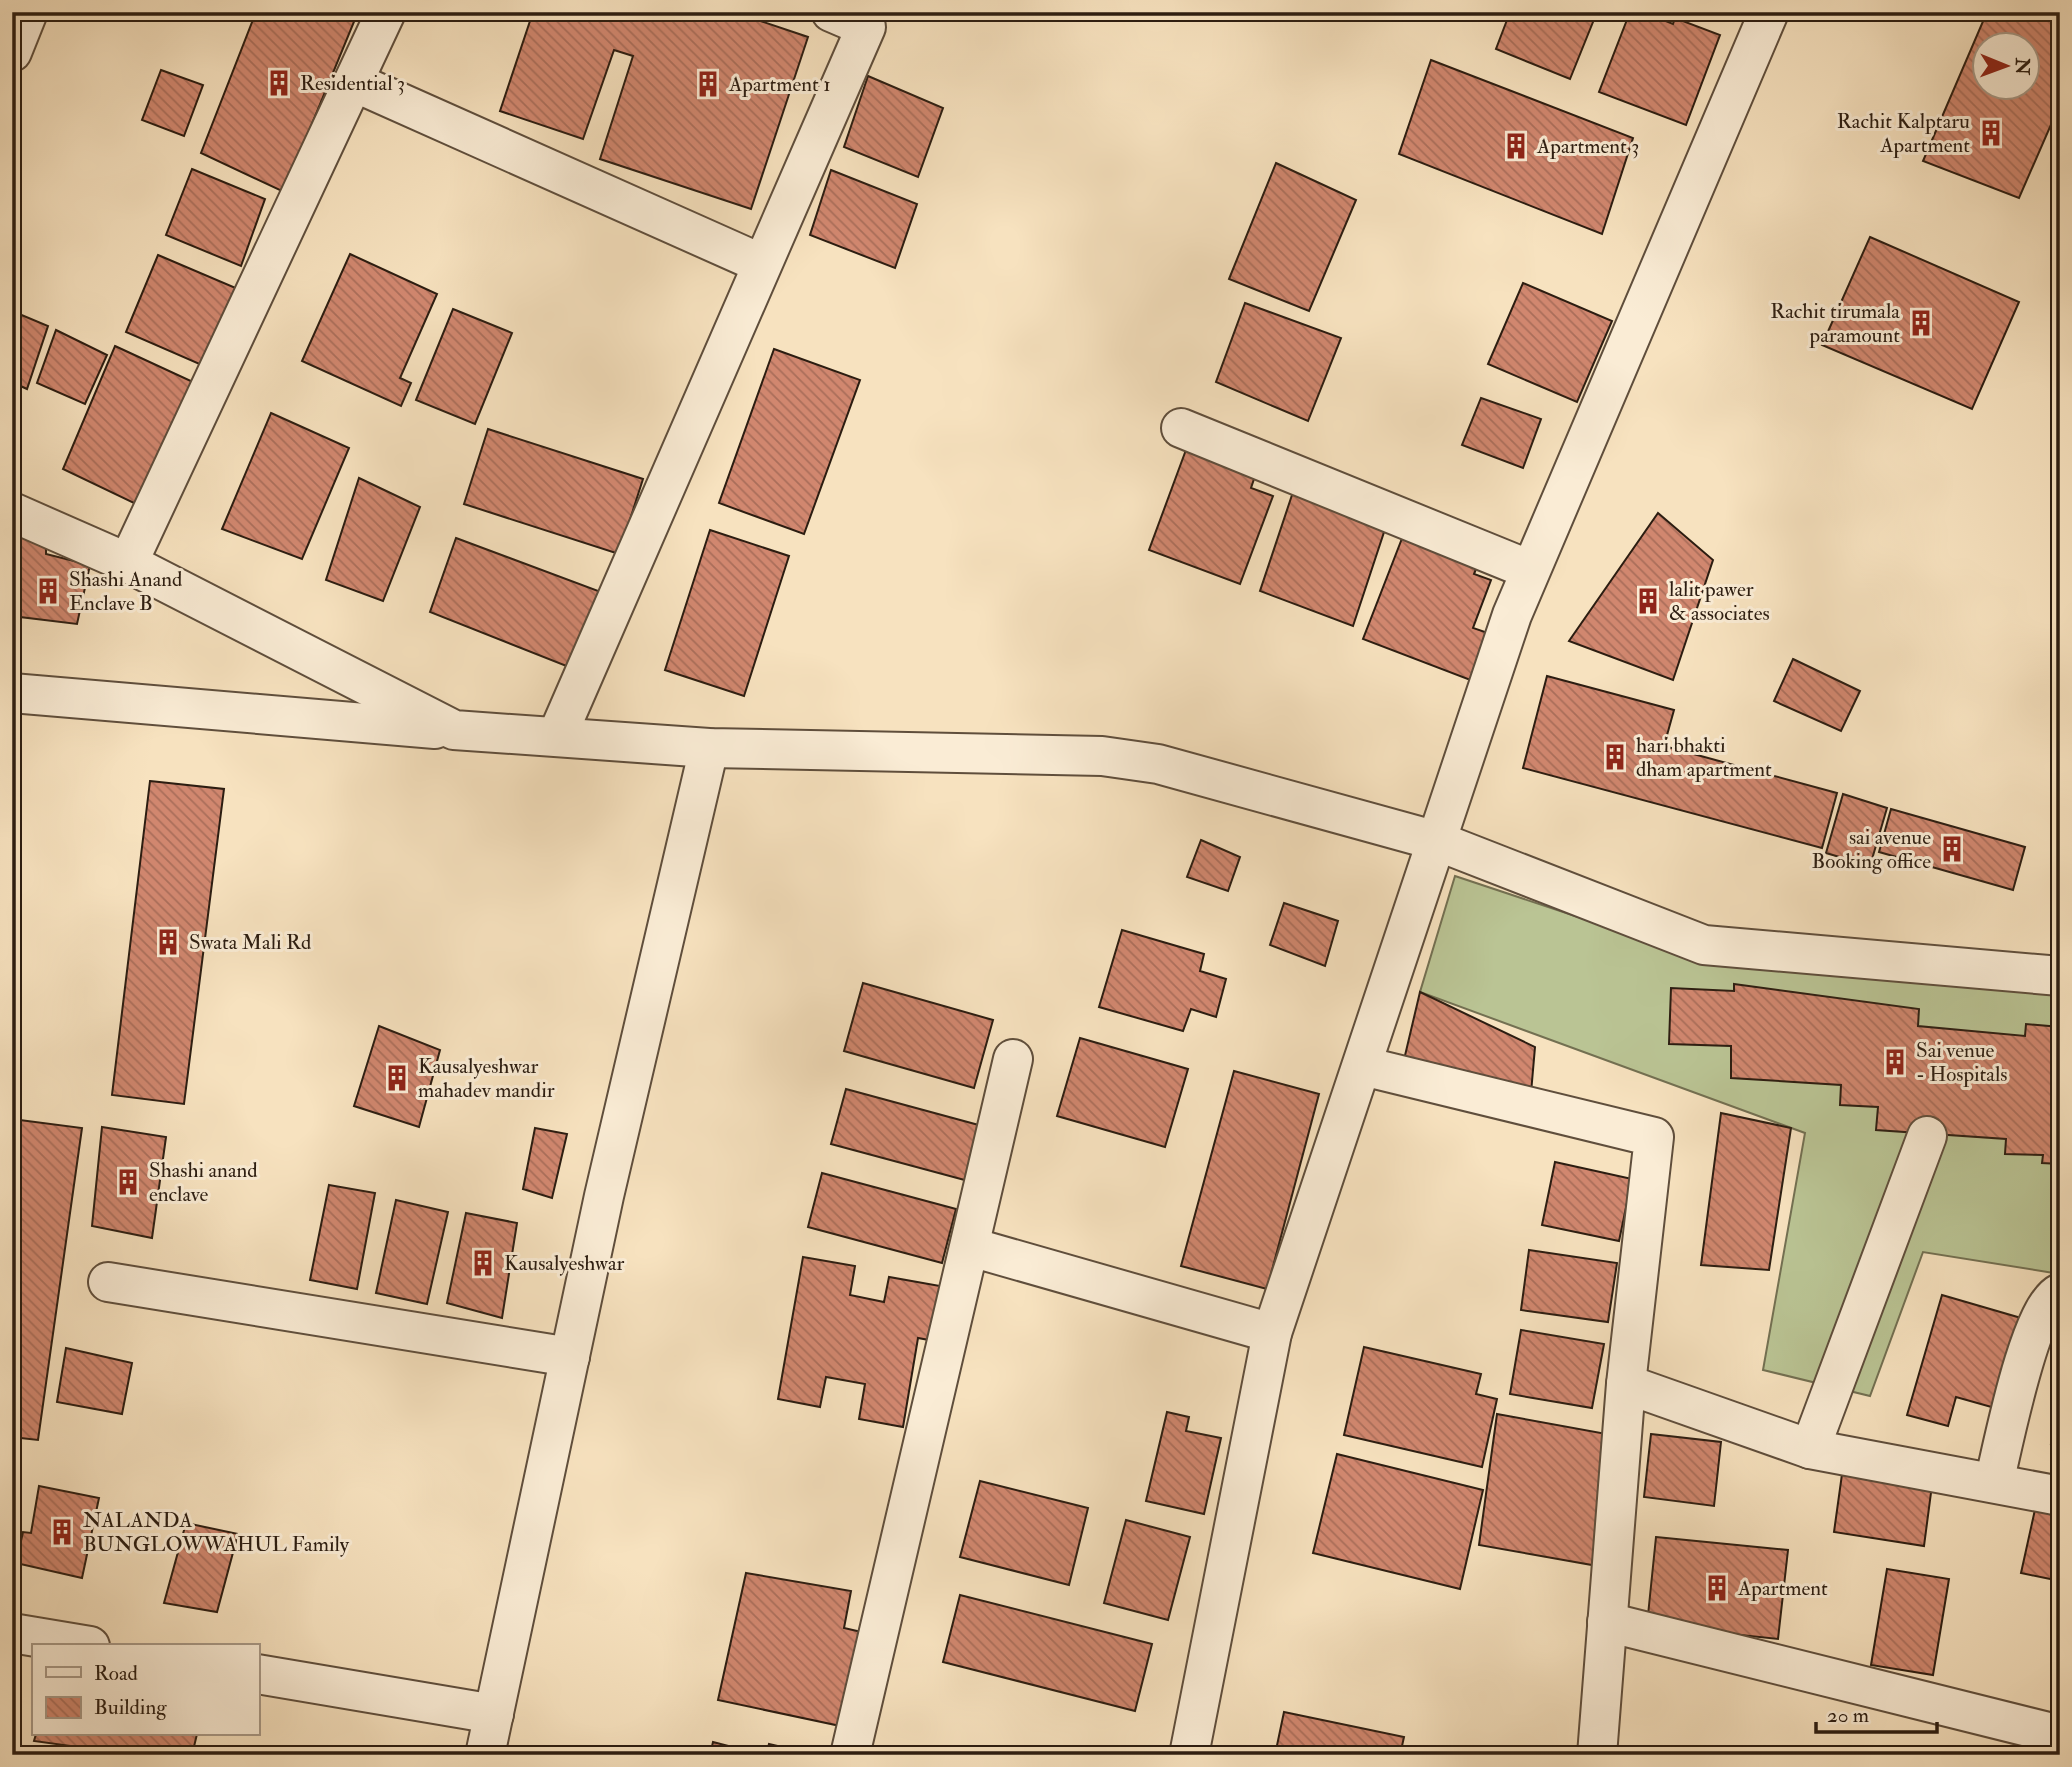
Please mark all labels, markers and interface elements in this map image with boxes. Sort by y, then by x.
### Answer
north arrow [1970,32,2040,102]
text: N [2010,57,2034,76]
building icon: Residential 3 [264,68,294,98]
building icon: Apartment 1 [693,69,723,99]
place label: Residential 3 [300,70,405,97]
place label: Apartment 1 [728,71,831,98]
place label: Rachit Kalptaru Apartment [1837,108,1970,159]
building icon: Rachit Kalptaru Apartment [1976,118,2006,148]
building icon: Apartment 3 [1501,131,1531,161]
place label: Apartment 3 [1536,133,1639,160]
place label: Rachit tirumala paramount [1770,298,1900,349]
building icon: Rachit tirumala paramount [1906,308,1936,338]
place label: Shashi Anand Enclave B [69,566,183,617]
building icon: Shashi Anand Enclave B [33,576,63,606]
place label: lalit pawer & associates [1669,576,1770,627]
building icon: lalit pawer & associates [1633,586,1663,616]
place label: hari bhakti dham apartment [1636,732,1772,783]
building icon: hari bhakti dham apartment [1600,742,1630,772]
place label: sai avenue Booking office [1812,824,1931,875]
building icon: sai avenue Booking office [1937,834,1967,864]
building icon: Swata Mali Rd [153,927,183,957]
place label: Swata Mali Rd [189,929,312,956]
place label: Sai venue - Hospitals [1916,1037,2008,1088]
building icon: Sai venue - Hospitals [1880,1047,1910,1077]
place label: Kausalyeshwar mahadev mandir [418,1053,555,1104]
building icon: Kausalyeshwar mahadev mandir [382,1063,412,1093]
place label: Shashi anand enclave [149,1157,258,1208]
building icon: Shashi anand enclave [113,1167,143,1197]
building icon: Kausalyeshwar [468,1248,498,1278]
place label: Kausalyeshwar [504,1250,625,1277]
place label: NALANDA BUNGLOWWAHUL Family [83,1507,350,1558]
building icon: NALANDA BUNGLOWWAHUL Family [47,1517,77,1547]
building icon: Apartment [1702,1573,1732,1603]
place label: Apartment [1737,1575,1828,1602]
legend [32,1644,259,1736]
text: Road [94,1660,139,1687]
scale bar [1816,1690,1937,1734]
text: Building [94,1694,167,1721]
text: 20 m [1827,1702,1869,1729]

